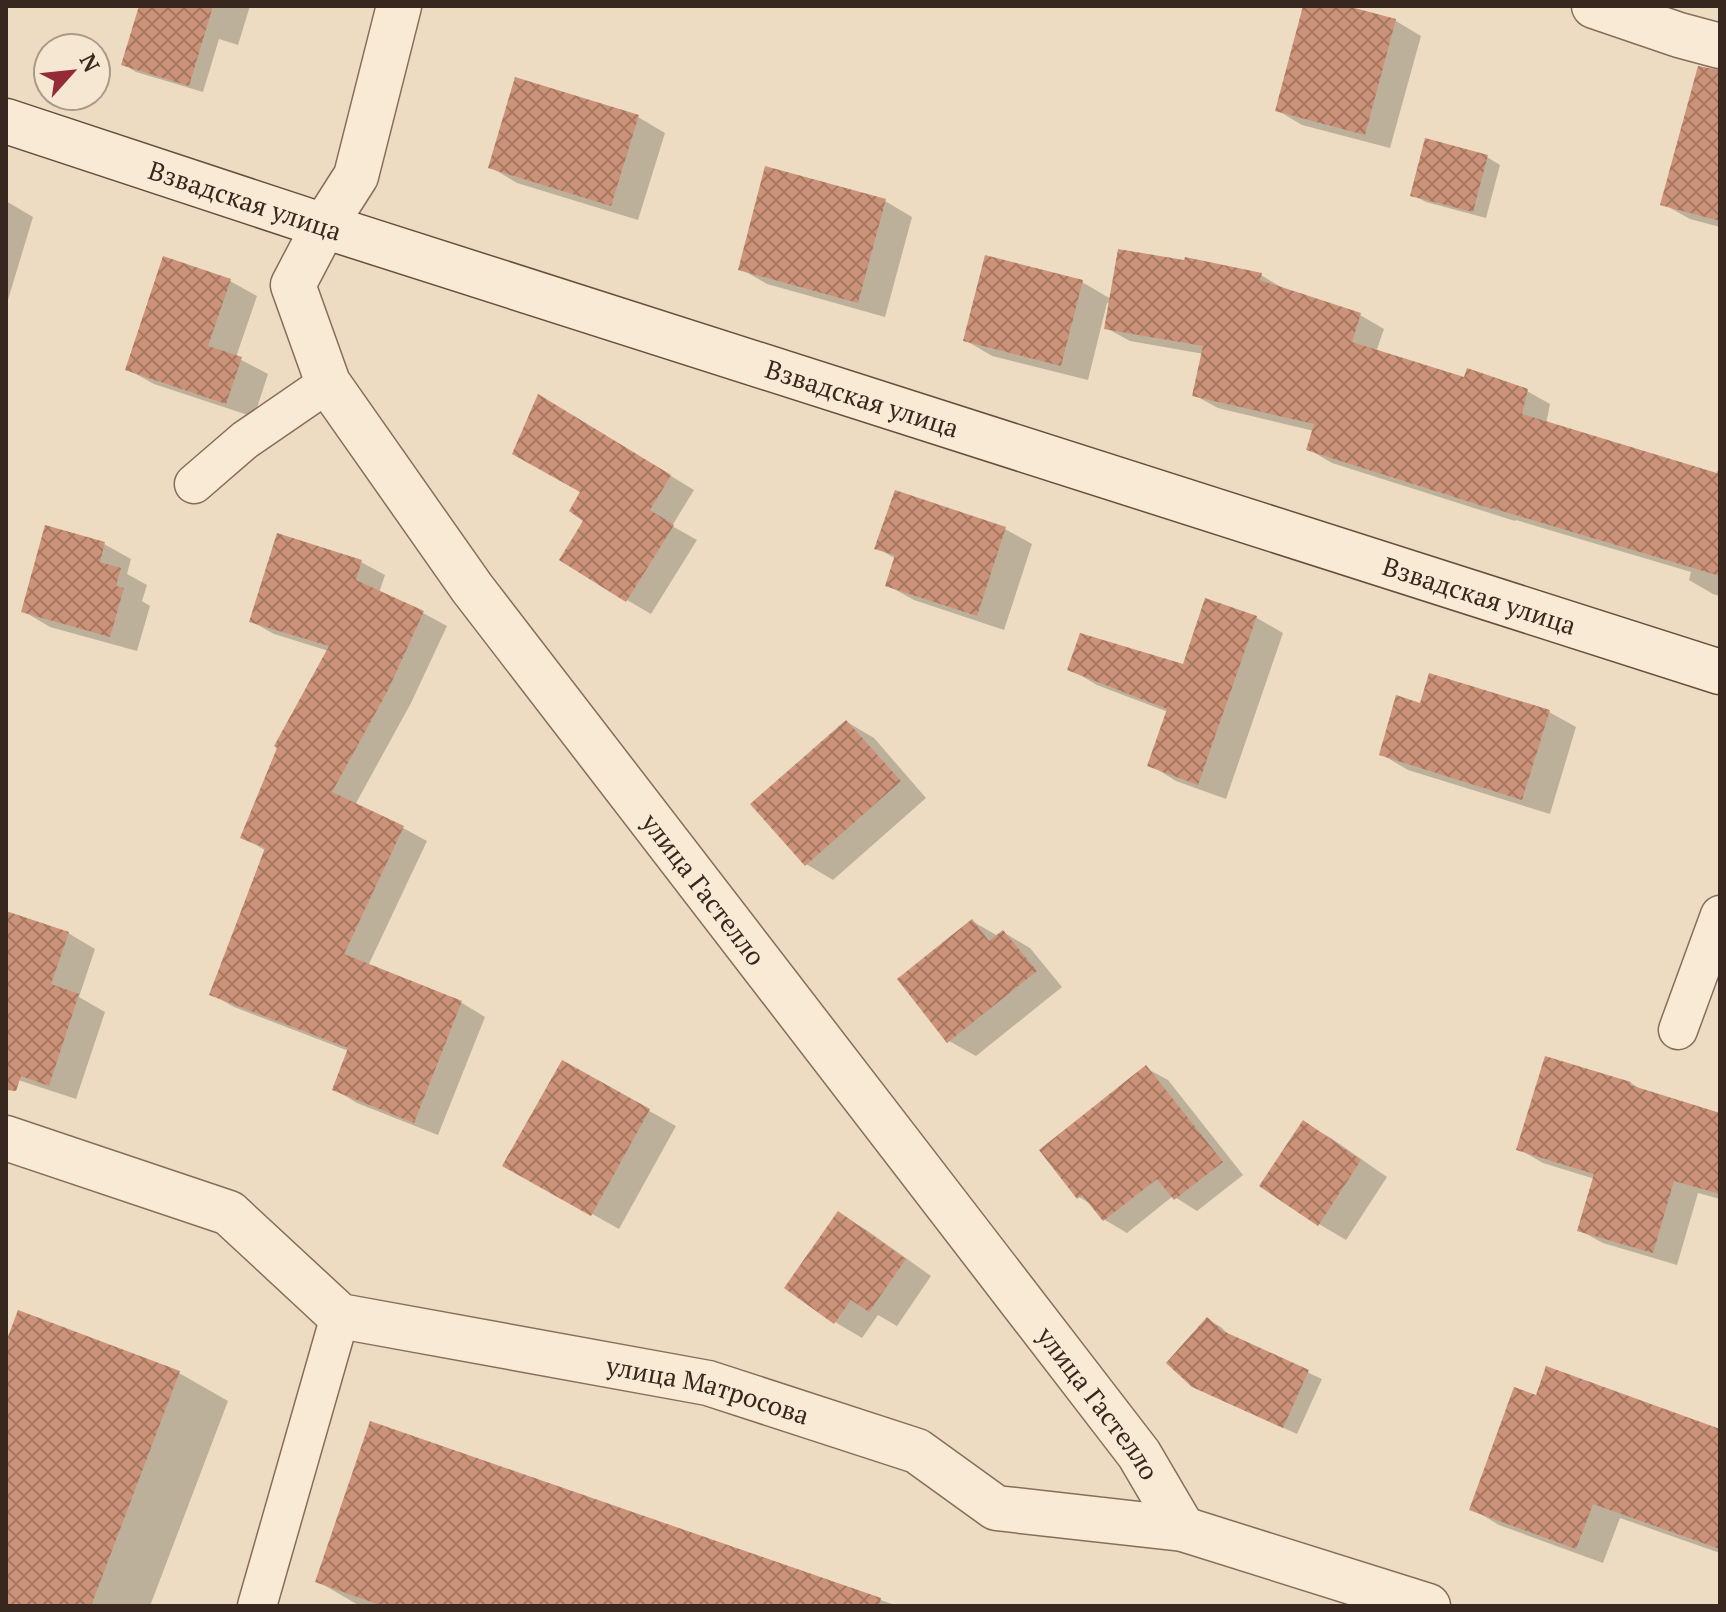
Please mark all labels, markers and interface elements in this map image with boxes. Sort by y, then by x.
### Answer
north arrow [32,32,112,112]
text: N [74,49,107,77]
street label: Взвадская улица [144,152,346,248]
street label: Взвадская улица [761,351,963,445]
street label: Взвадская улица [1379,548,1581,642]
street label: улица Гастелло [634,805,773,972]
street label: улица Гастелло [1029,1319,1167,1486]
street label: улица Матросова [603,1348,814,1432]

